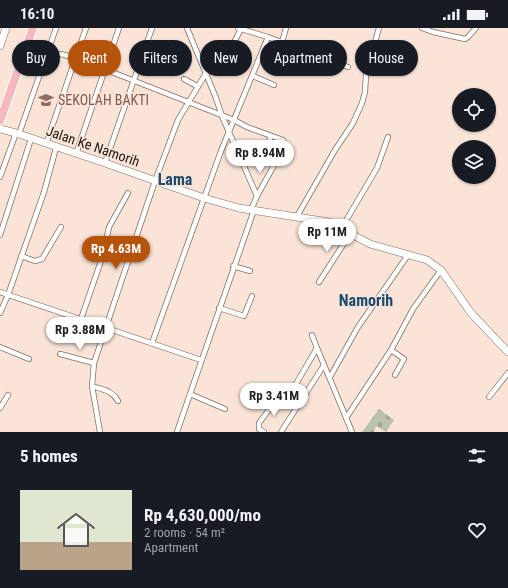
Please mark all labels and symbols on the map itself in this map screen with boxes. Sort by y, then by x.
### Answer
school or university icon: SEKOLAH BAKTI [37,91,55,109]
place label: SEKOLAH BAKTI [58,92,149,108]
street label: Jalan Ke Namorih [44,123,142,169]
pin: Rp 8.94M [219,140,301,174]
district label: Lama [158,170,193,189]
pin: Rp 11M [294,219,360,253]
pin: Rp 4.63M [75,236,157,270]
district label: Namorih [339,291,393,310]
pin: Rp 3.88M [39,317,121,351]
pin: Rp 3.41M [233,383,315,417]

